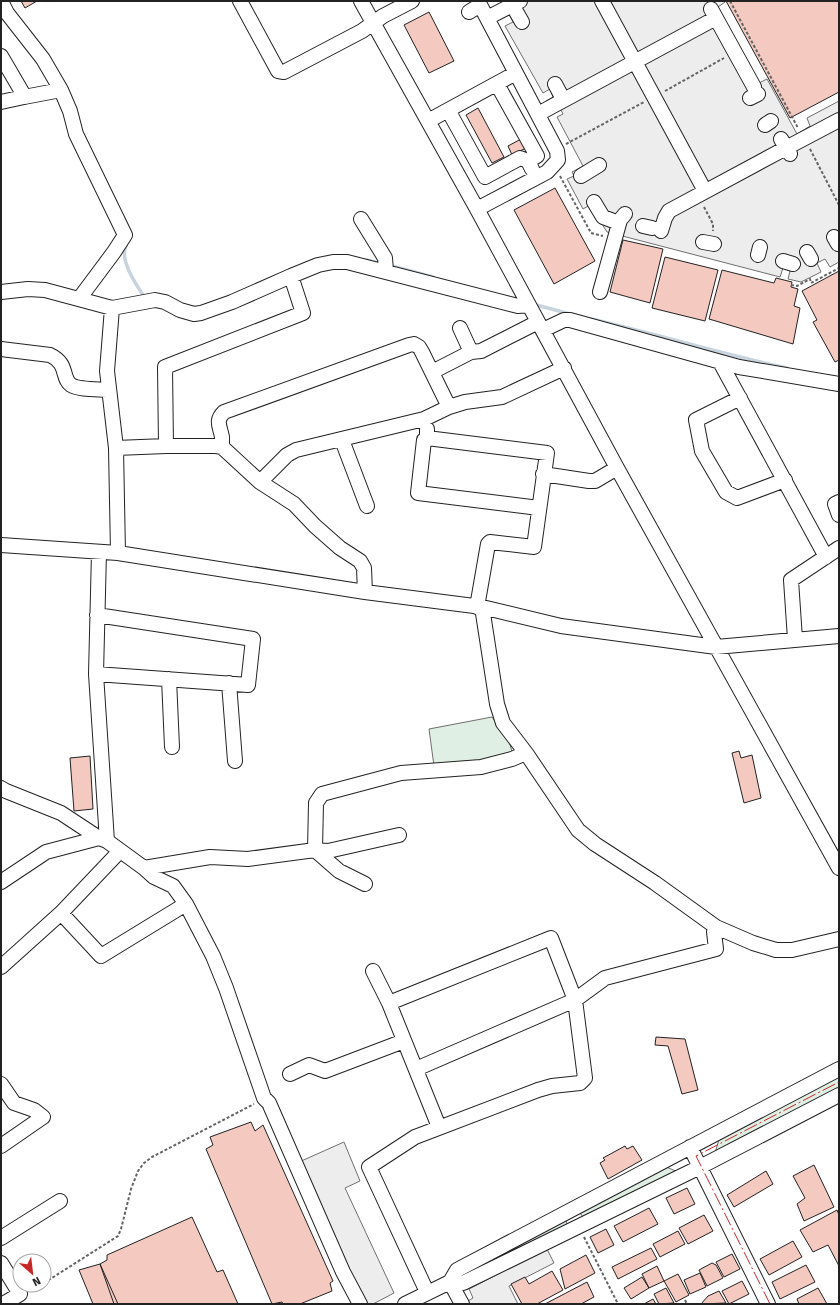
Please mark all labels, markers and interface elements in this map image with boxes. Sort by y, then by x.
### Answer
north arrow [12,1253,52,1293]
text: N [30,1274,43,1289]

